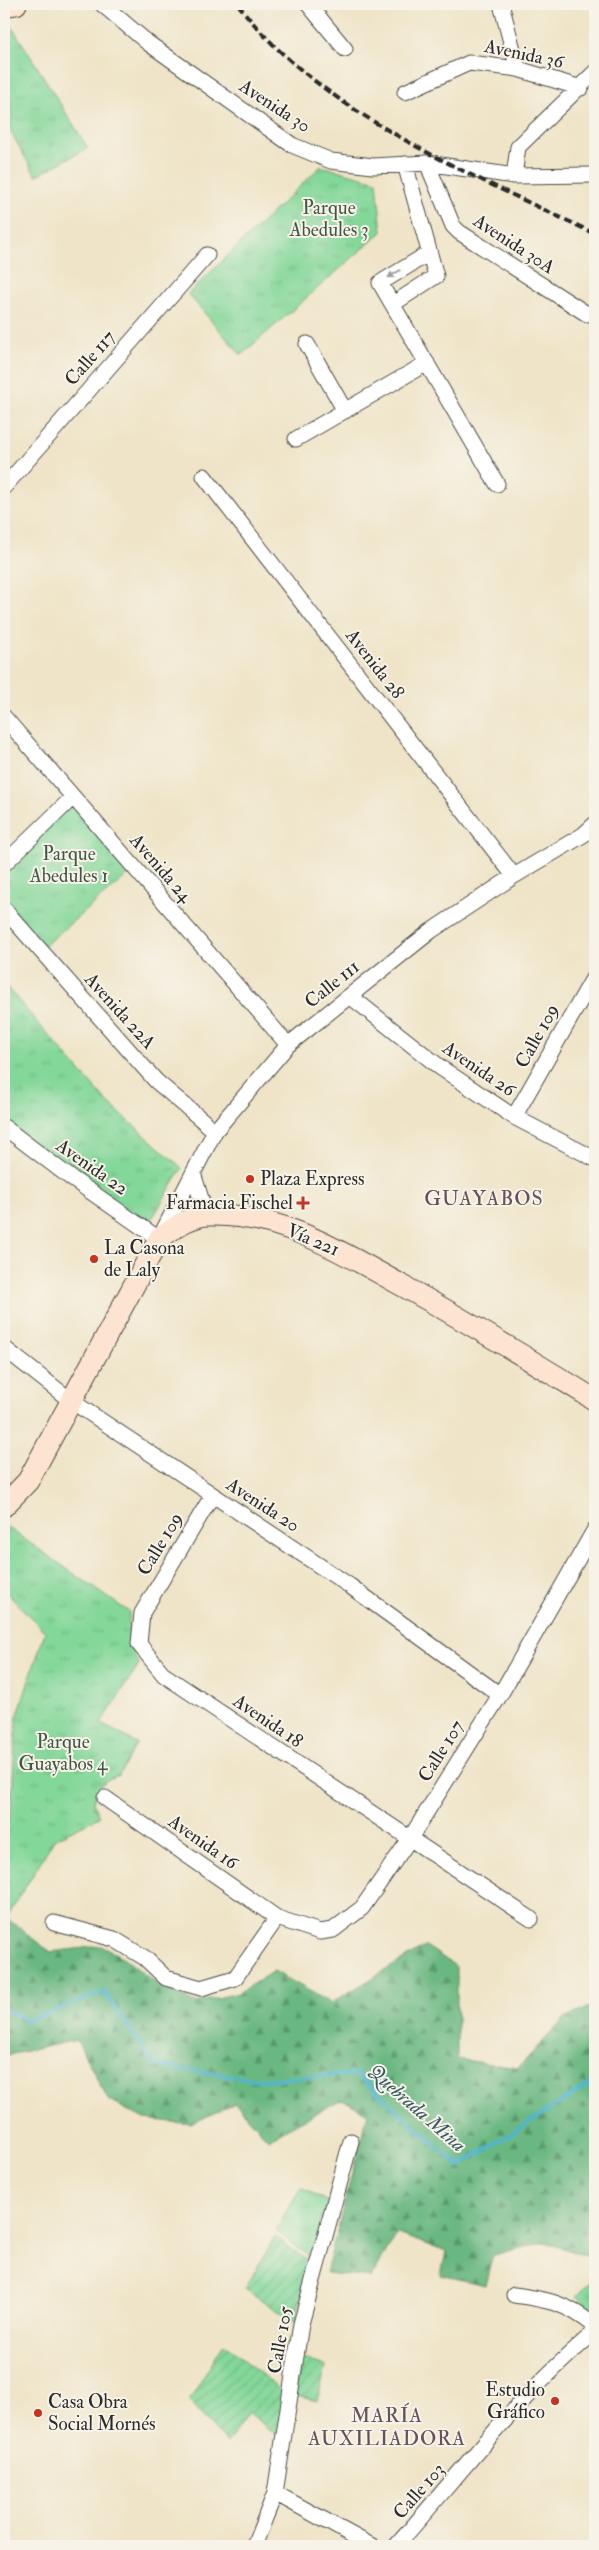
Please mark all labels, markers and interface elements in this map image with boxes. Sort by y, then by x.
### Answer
street label: Avenida 36 [481,34,567,74]
street label: Avenida 30 [234,73,315,138]
park label: Parque Abedules 3 [288,196,369,242]
street label: Avenida 30A [468,208,559,279]
one-way arrow [388,270,401,279]
street label: Calle 117 [59,325,121,391]
street label: Avenida 28 [340,623,410,704]
street label: Avenida 24 [124,828,198,908]
park label: Parque Abedules 1 [29,842,108,888]
street label: Calle 111 [300,955,364,1013]
street label: Avenida 22A [79,967,161,1054]
street label: Calle 109 [510,1000,564,1072]
street label: Avenida 26 [437,1035,521,1103]
street label: Avenida 22 [50,1133,133,1201]
place label: Plaza Express [260,1167,364,1192]
marker: Plaza Express [244,1173,256,1185]
district label: GUAYABOS [424,1186,544,1211]
place label: Farmacia Fischel [166,1191,293,1215]
marker: Farmacia Fischel [297,1197,309,1209]
street label: Vía 221 [283,1218,343,1262]
place label: La Casona de Laly [104,1236,185,1282]
marker: La Casona de Laly [88,1253,100,1265]
street label: Avenida 20 [221,1472,304,1538]
street label: Calle 109 [132,1508,188,1580]
street label: Avenida 18 [228,1688,308,1753]
street label: Calle 107 [413,1715,469,1786]
park label: Parque Guayabos 4 [19,1730,108,1776]
street label: Avenida 16 [163,1809,244,1876]
water label: Quebrada Mina [362,2059,471,2158]
street label: Calle 105 [262,2304,298,2376]
place label: Estudio Gráfico [485,2378,545,2424]
place label: Casa Obra Social Mornés [48,2390,156,2436]
marker: Estudio Gráfico [549,2395,561,2407]
district label: MARÍA AUXILIADORA [307,2402,466,2451]
marker: Casa Obra Social Mornés [32,2407,44,2419]
street label: Calle 103 [388,2458,450,2524]

